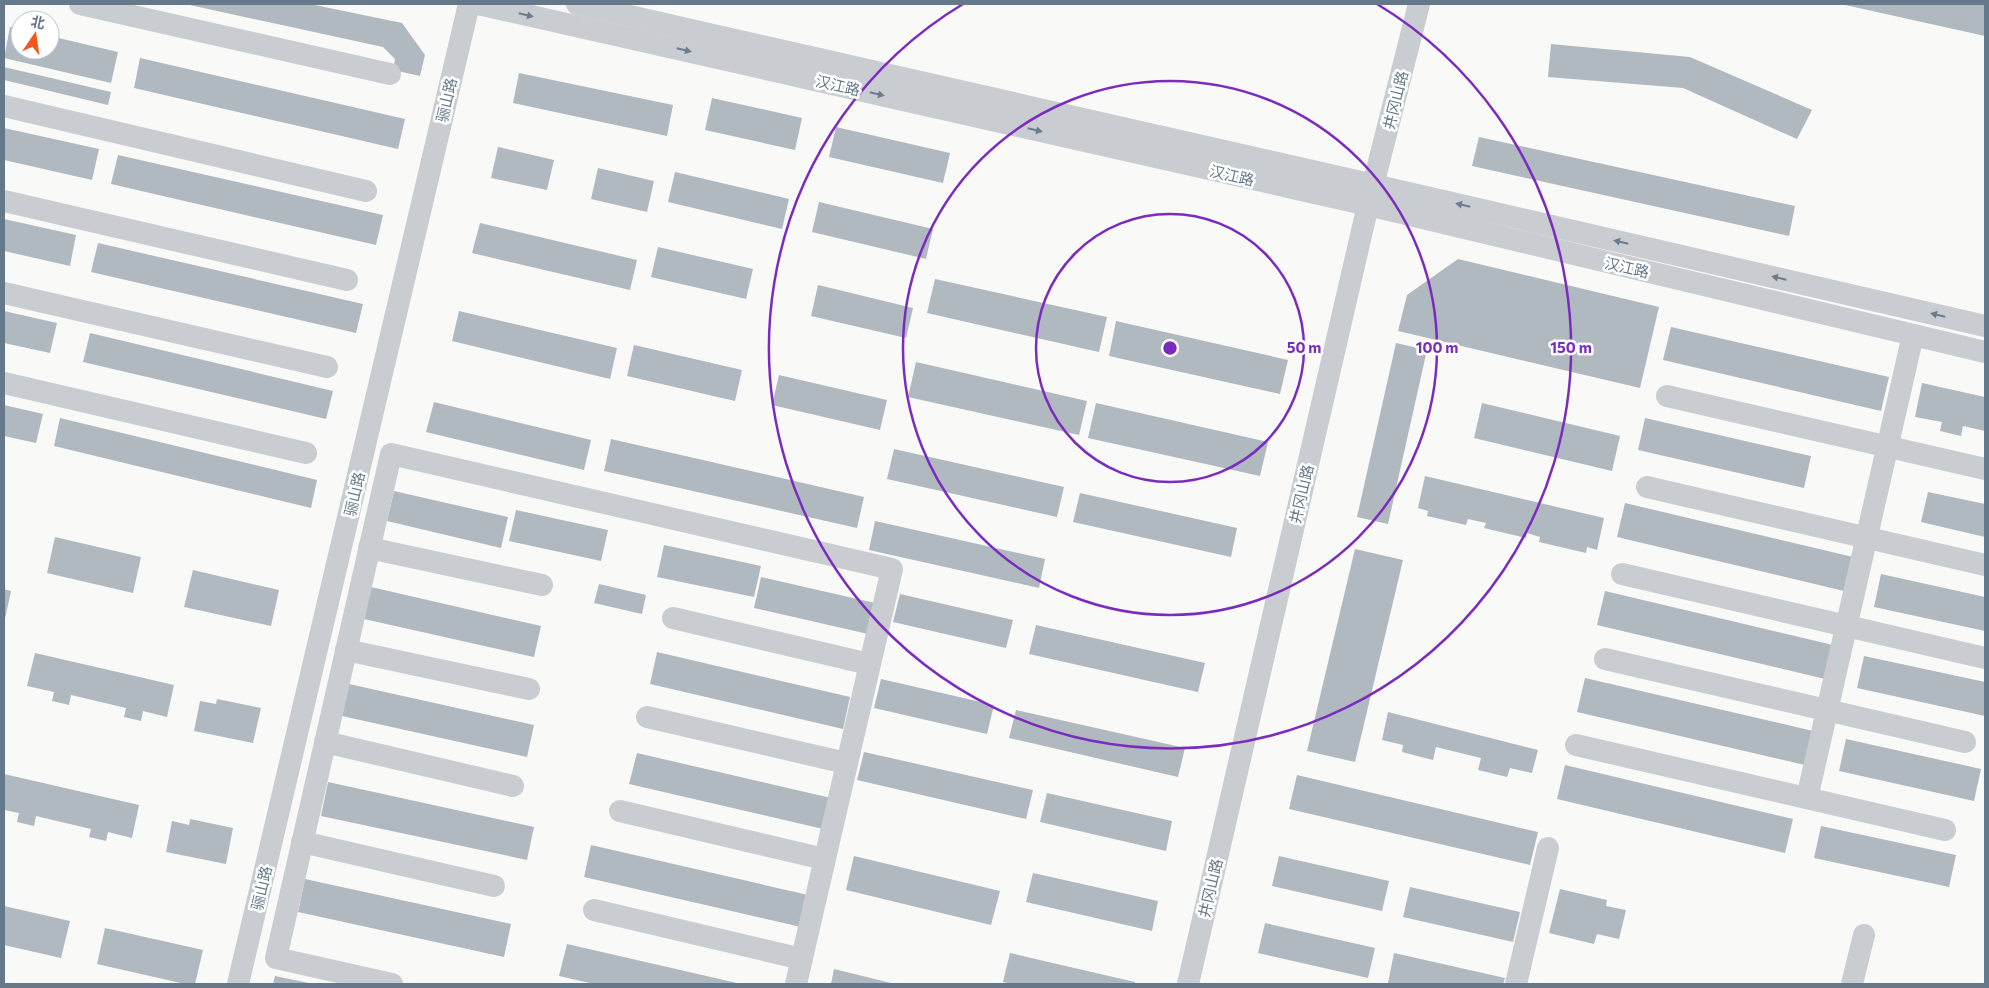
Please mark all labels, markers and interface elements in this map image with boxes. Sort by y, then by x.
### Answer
north arrow [10,10,60,60]
one-way arrow [518,11,534,19]
text: 北 [29,12,47,32]
one-way arrow [677,47,693,55]
street label: 井冈山路 [1379,69,1411,131]
street label: 汉江路 [814,71,862,99]
street label: 骊山路 [432,76,460,124]
one-way arrow [869,90,885,98]
one-way arrow [1028,126,1043,134]
street label: 汉江路 [1208,161,1256,189]
one-way arrow [1455,201,1470,209]
one-way arrow [1614,238,1629,246]
street label: 汉江路 [1603,253,1651,281]
one-way arrow [1771,274,1787,282]
one-way arrow [1930,311,1945,319]
text: 50 m [1287,338,1321,356]
text: 100 m [1416,338,1458,356]
text: 150 m [1550,338,1592,356]
centre of rings [1161,339,1179,357]
street label: 井冈山路 [1285,463,1317,525]
street label: 骊山路 [340,470,368,518]
street label: 井冈山路 [1194,857,1226,919]
street label: 骊山路 [247,864,275,912]

